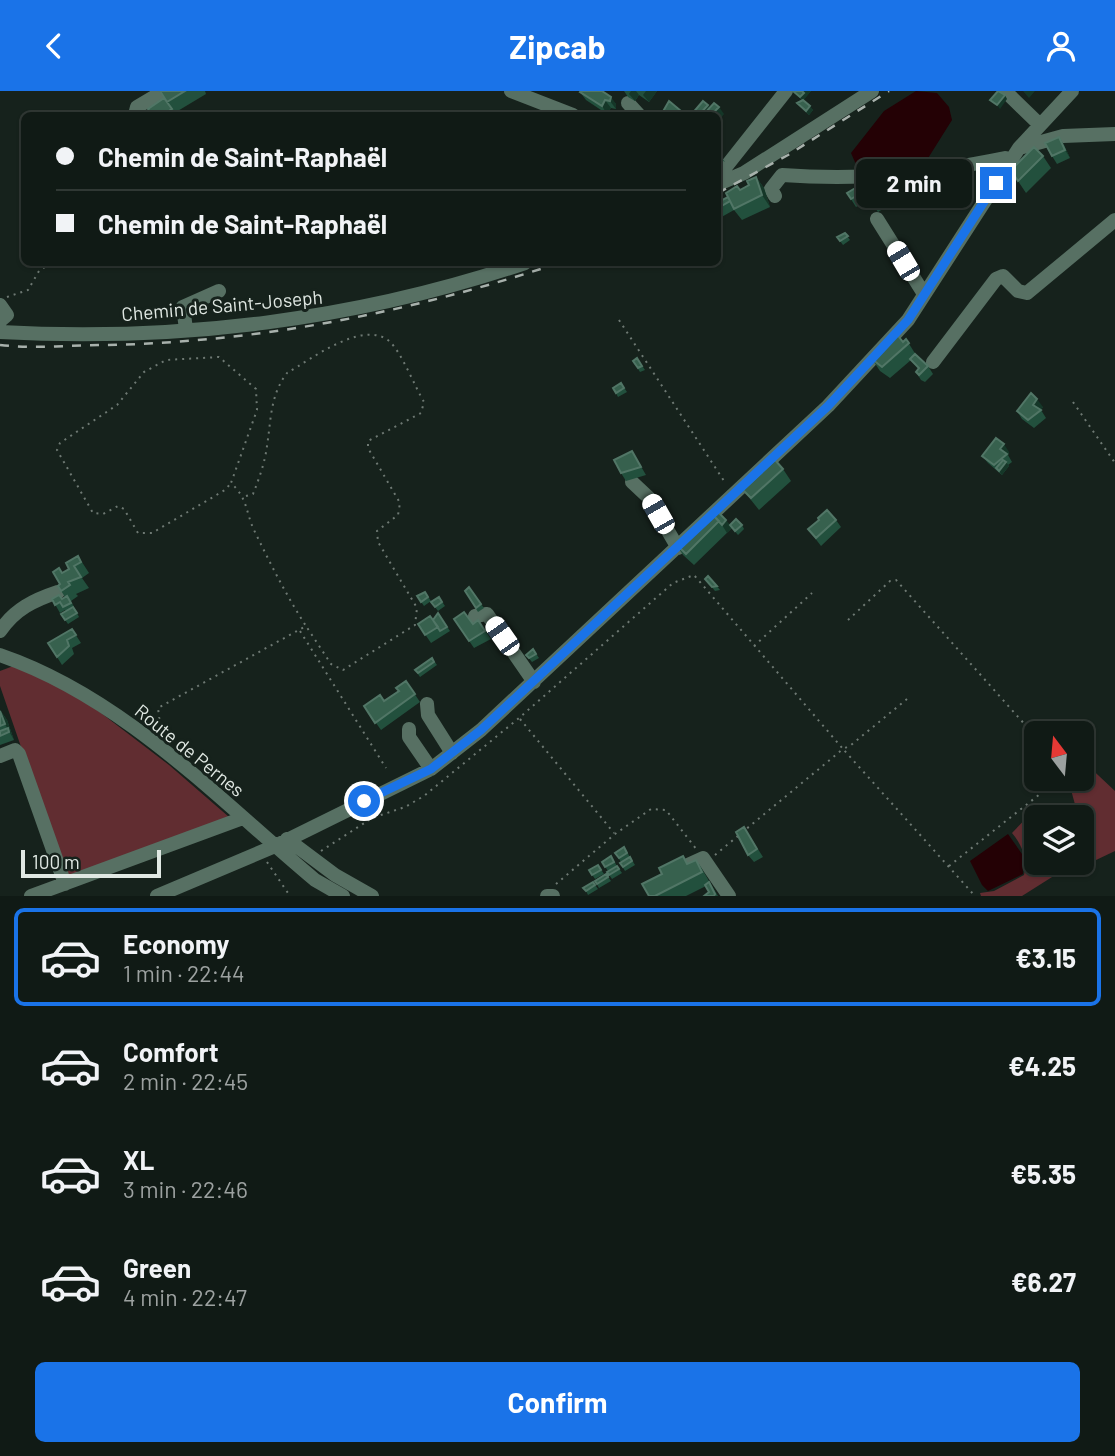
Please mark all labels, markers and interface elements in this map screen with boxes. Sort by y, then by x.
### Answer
icon: back [35,27,73,65]
text: Zipcab [509,27,606,65]
icon: person [1042,27,1080,65]
text: Chemin de Saint-Raphaël [98,141,387,172]
callout: 2 min [856,159,972,207]
route end [980,167,1012,199]
text: 2 min [886,169,942,197]
text: Chemin de Saint-Raphaël [98,208,387,239]
car [884,238,923,284]
street label: Chemin de Saint-Joseph [120,285,324,325]
car [639,491,678,537]
car [482,613,523,659]
street label: Route de Pernes [131,699,249,801]
north arrow [1024,721,1094,791]
map controls [1024,721,1094,875]
route start [348,785,380,817]
button: layers [1024,805,1094,875]
scale bar [21,847,161,879]
text: 100 m [32,850,80,873]
icon: car [39,926,102,989]
text: Economy [123,928,229,959]
text: €3.15 [1015,942,1076,973]
text: 1 min · 22:44 [123,959,245,987]
icon: car [39,1034,102,1097]
text: Comfort [123,1036,219,1067]
text: €4.25 [1008,1050,1076,1081]
text: 2 min · 22:45 [123,1067,248,1095]
icon: car [39,1142,102,1205]
text: XL [123,1144,154,1175]
text: €5.35 [1010,1158,1076,1189]
text: 3 min · 22:46 [123,1175,248,1203]
icon: car [39,1250,102,1313]
text: Green [123,1252,191,1283]
text: €6.27 [1011,1266,1076,1297]
text: 4 min · 22:47 [123,1283,247,1311]
button: Confirm [35,1362,1080,1442]

